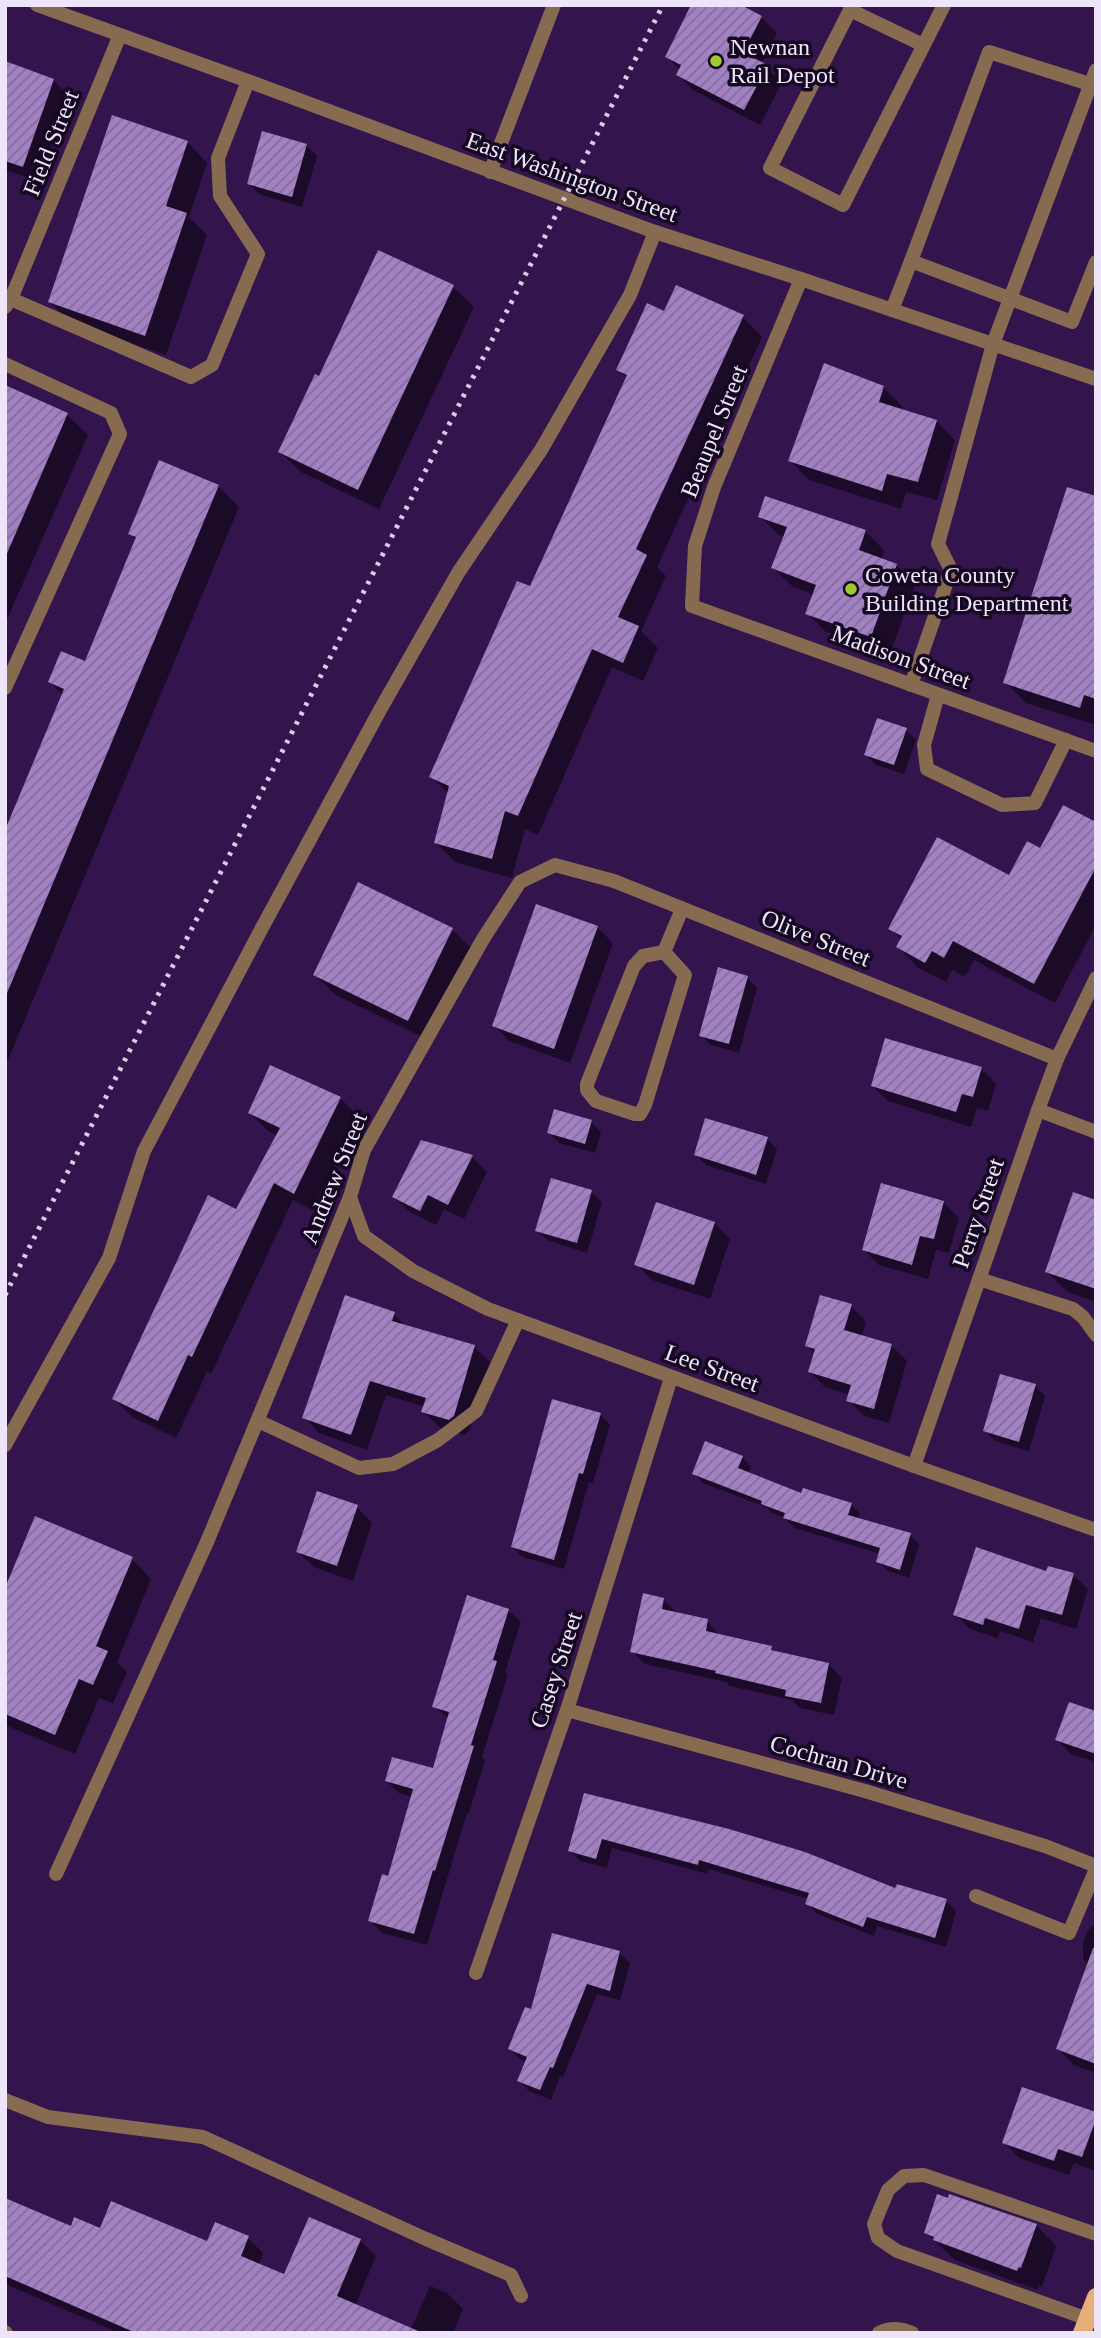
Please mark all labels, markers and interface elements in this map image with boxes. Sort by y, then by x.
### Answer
place label: Newnan Rail Depot [730,34,835,88]
marker: Newnan Rail Depot [708,53,724,69]
street label: Field Street [18,86,84,199]
street label: East Washington Street [463,127,681,227]
street label: Beaupel Street [676,361,753,501]
place label: Coweta County Building Department [865,562,1069,616]
marker: Coweta County Building Department [843,581,859,597]
street label: Madison Street [828,620,974,694]
street label: Olive Street [758,904,875,972]
street label: Andrew Street [296,1108,372,1247]
street label: Perry Street [947,1155,1009,1271]
street label: Lee Street [662,1339,763,1397]
street label: Casey Street [525,1608,587,1731]
street label: Cochran Drive [767,1730,911,1794]

